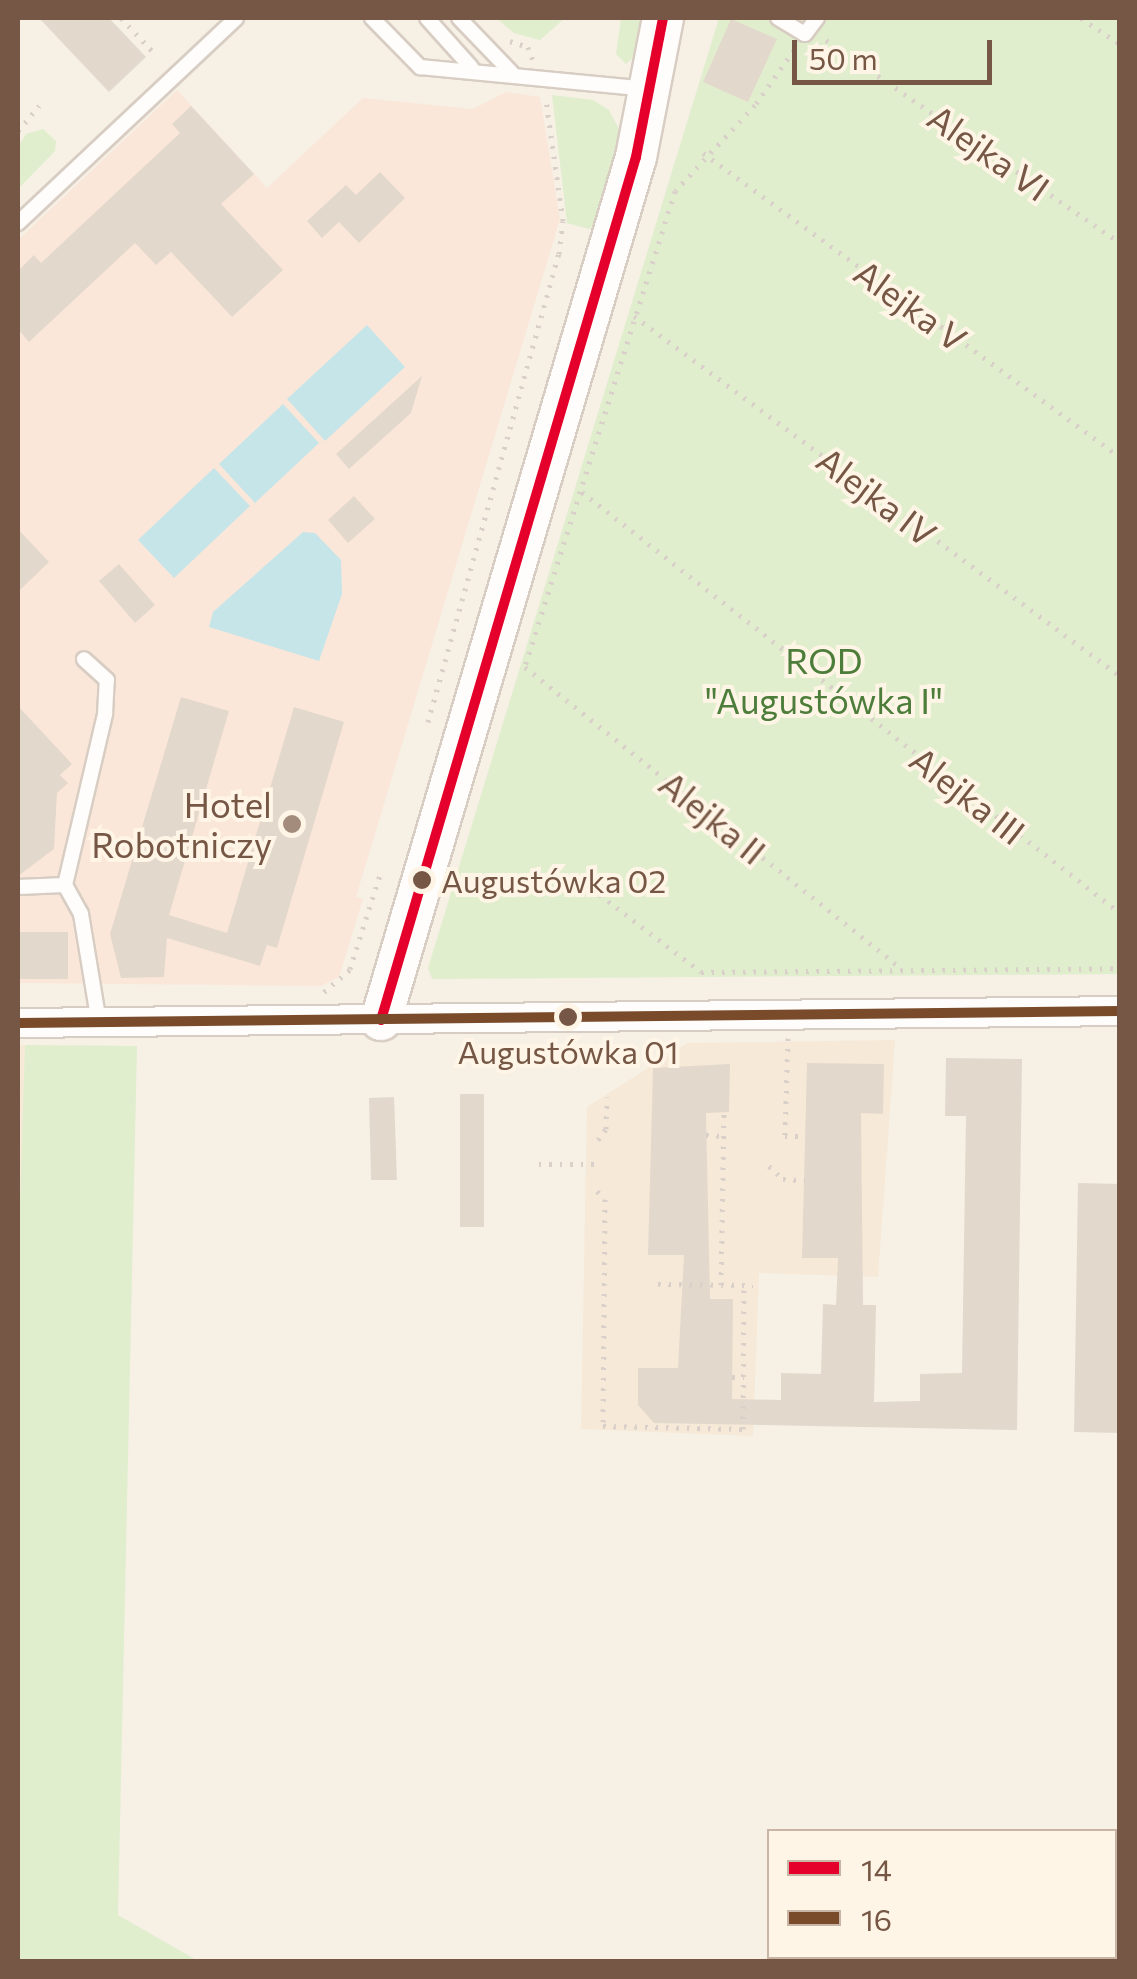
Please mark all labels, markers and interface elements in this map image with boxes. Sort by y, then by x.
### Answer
scale bar [797,20,997,82]
text: 50 m [809,39,878,76]
street label: Alejka VI [920,95,1058,209]
street label: Alejka V [847,250,975,360]
street label: Alejka IV [809,438,945,554]
park label: ROD "Augustówka I" [705,639,943,721]
street label: Alejka III [902,737,1034,853]
street label: Alejka II [652,762,774,872]
place label: Hotel Robotniczy [91,783,272,865]
marker: Hotel Robotniczy [281,813,303,835]
place label: Augustówka 02 [441,861,666,899]
marker: Augustówka 02 [412,870,432,890]
marker: Augustówka 01 [558,1007,578,1027]
place label: Augustówka 01 [457,1032,679,1070]
legend [767,1829,1117,1959]
text: 14 [861,1850,892,1887]
text: 16 [861,1900,892,1937]

